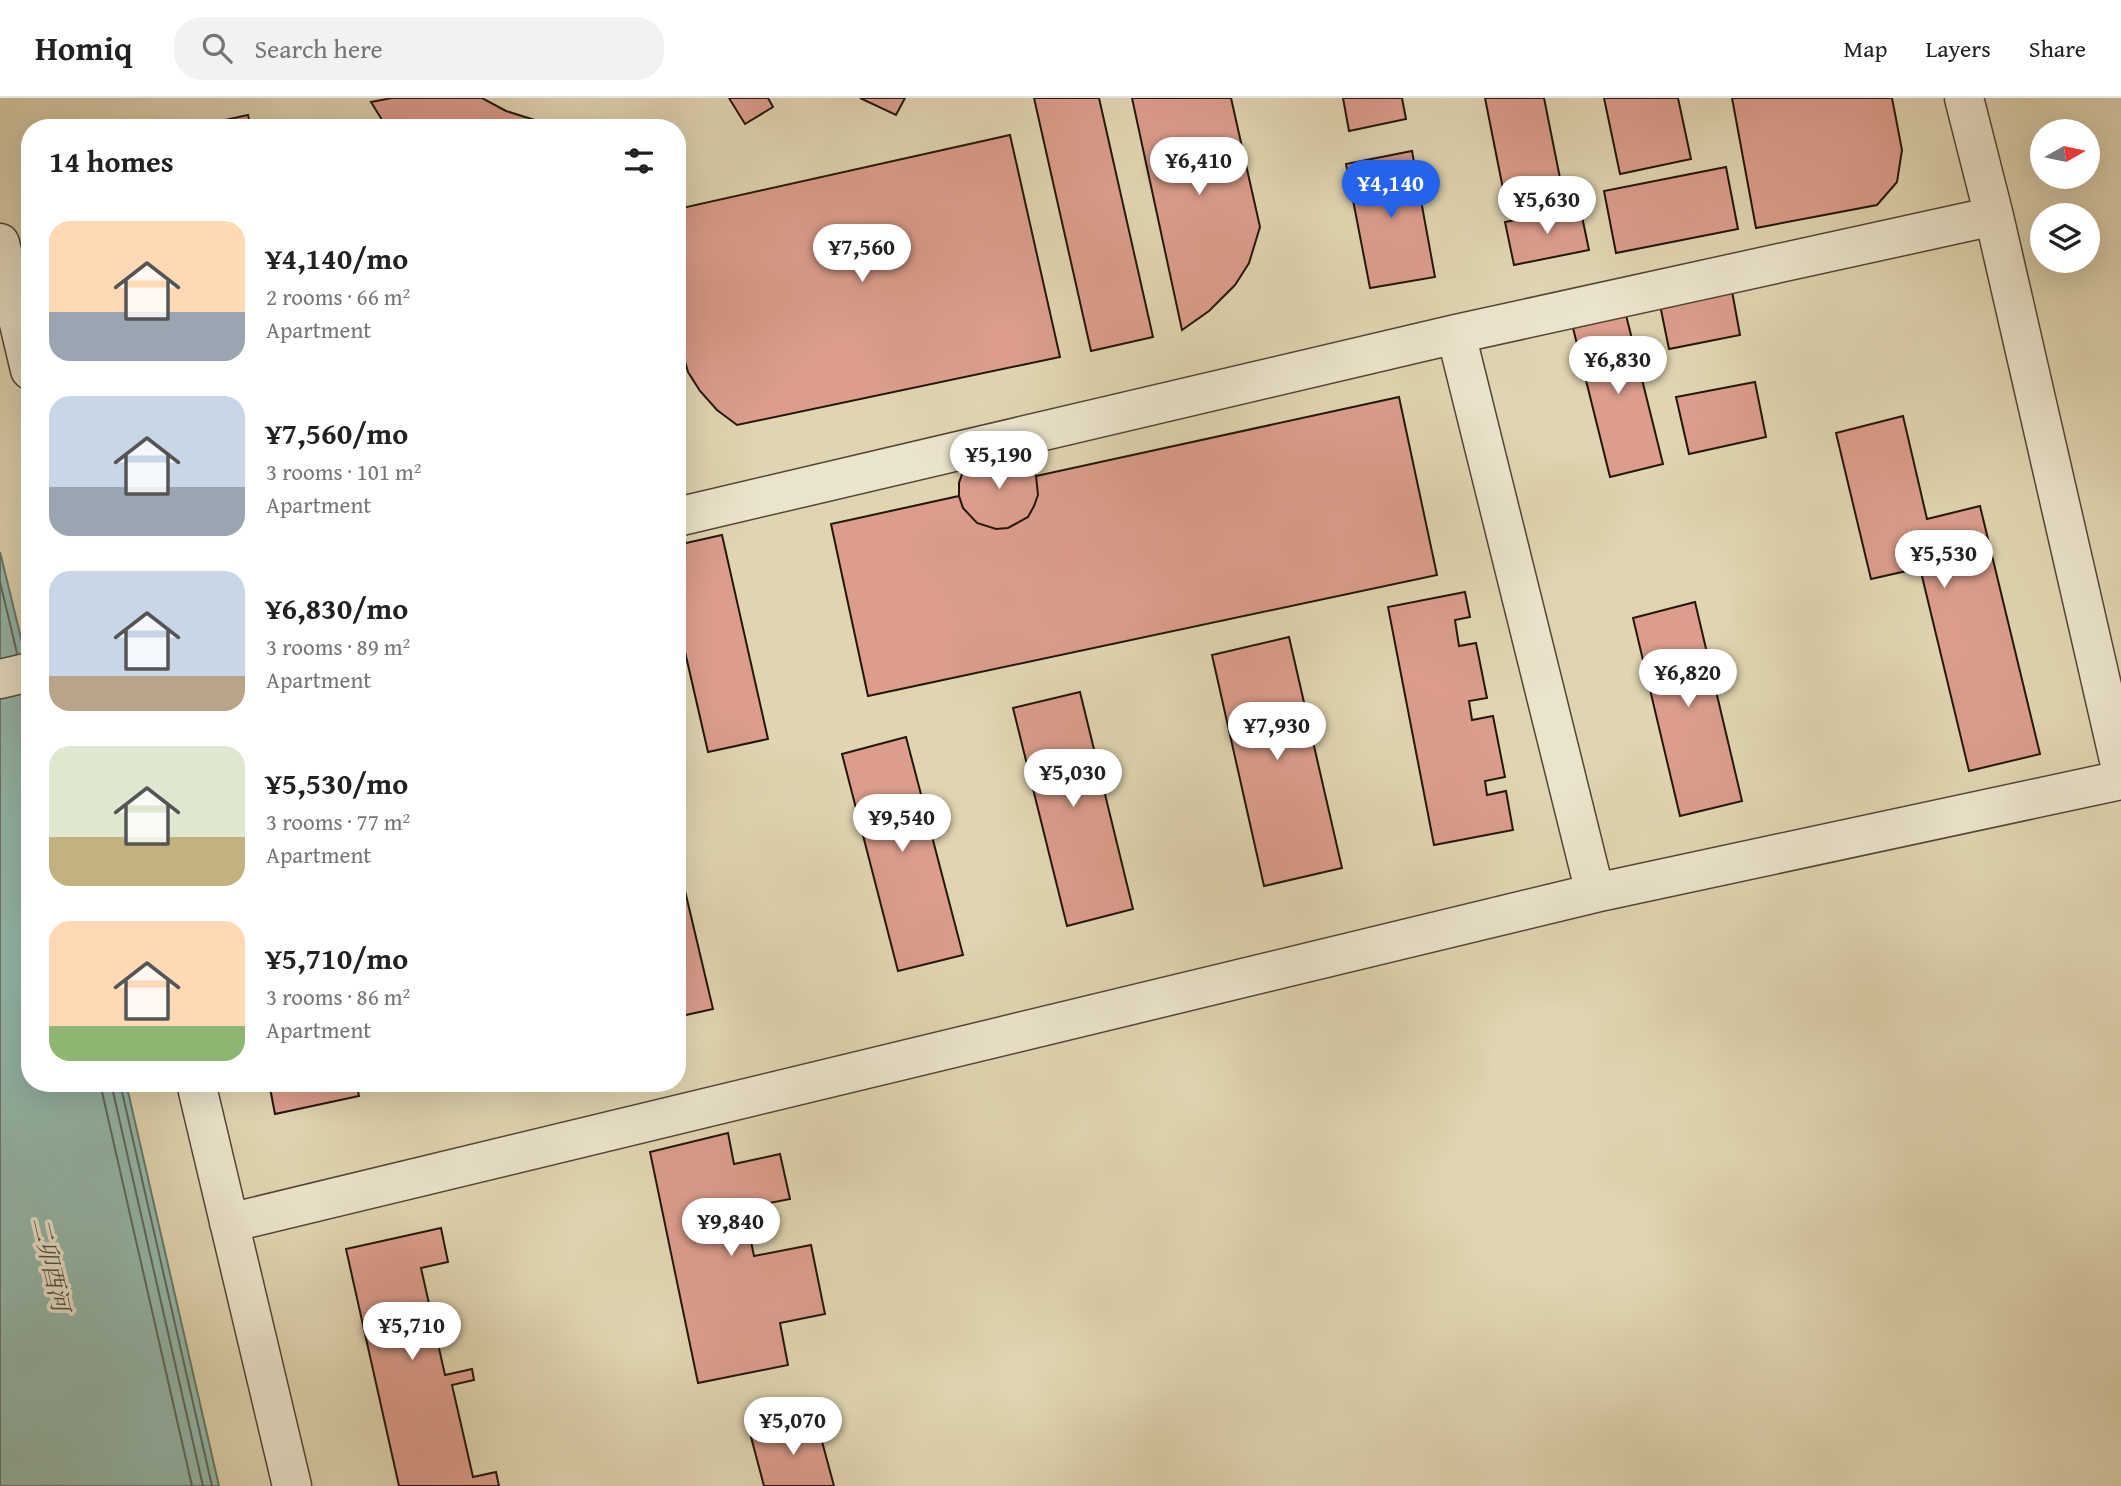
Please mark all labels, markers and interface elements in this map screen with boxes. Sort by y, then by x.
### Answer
search box [174,17,664,80]
text: Homiq [35,24,132,72]
icon: search [198,29,236,67]
text: Search here [254,29,383,68]
text: Map [1844,31,1887,66]
text: Layers [1925,31,1991,66]
text: Share [2029,31,2086,66]
north arrow [2030,119,2100,189]
map controls [2030,119,2100,273]
pin: ¥6,410 [1142,138,1256,197]
text: 14 homes [49,139,174,183]
icon: filters [620,142,658,180]
text: ¥6,410 [1166,143,1232,176]
pin: ¥4,140 [1334,160,1448,220]
text: ¥4,140 [1358,166,1424,199]
pin: ¥5,630 [1490,176,1604,236]
text: ¥5,630 [1514,182,1580,215]
button: layers [2030,203,2100,273]
pin: ¥7,560 [805,225,919,284]
text: ¥7,560 [829,230,895,263]
text: ¥4,140/mo [266,236,408,280]
icon: home [105,249,189,333]
text: 2 rooms · 66 m² [266,280,410,313]
text: Apartment [266,313,371,346]
pin: ¥6,830 [1561,336,1675,396]
text: ¥6,830 [1585,342,1651,375]
text: ¥7,560/mo [266,411,408,455]
icon: home [105,424,189,508]
pin: ¥5,190 [942,432,1056,491]
text: ¥5,190 [966,437,1032,470]
text: 3 rooms · 101 m² [266,455,421,488]
text: Apartment [266,488,371,521]
pin: ¥5,530 [1887,531,2001,590]
text: ¥5,530 [1911,536,1977,569]
text: ¥6,830/mo [266,586,408,630]
icon: home [105,599,189,683]
text: 3 rooms · 89 m² [266,630,410,663]
pin: ¥6,820 [1631,650,1745,709]
text: ¥6,820 [1655,655,1721,688]
text: Apartment [266,663,371,696]
pin: ¥7,930 [1220,702,1334,762]
text: ¥7,930 [1244,708,1310,741]
pin: ¥5,030 [1016,750,1130,809]
text: ¥5,030 [1040,755,1106,788]
text: ¥5,530/mo [266,761,408,805]
icon: home [105,774,189,858]
pin: ¥9,540 [845,794,959,854]
text: ¥9,540 [869,800,935,833]
text: 3 rooms · 77 m² [266,805,410,838]
text: Apartment [266,838,371,871]
text: ¥5,710/mo [266,936,408,980]
icon: home [105,949,189,1033]
text: 3 rooms · 86 m² [266,980,410,1013]
text: Apartment [266,1013,371,1046]
pin: ¥9,840 [674,1198,788,1258]
text: ¥9,840 [698,1204,764,1237]
water label: 二卯酉河 [23,1213,80,1319]
pin: ¥5,710 [355,1302,469,1362]
text: ¥5,710 [379,1308,445,1341]
pin: ¥5,070 [736,1398,850,1457]
text: ¥5,070 [760,1403,826,1436]

